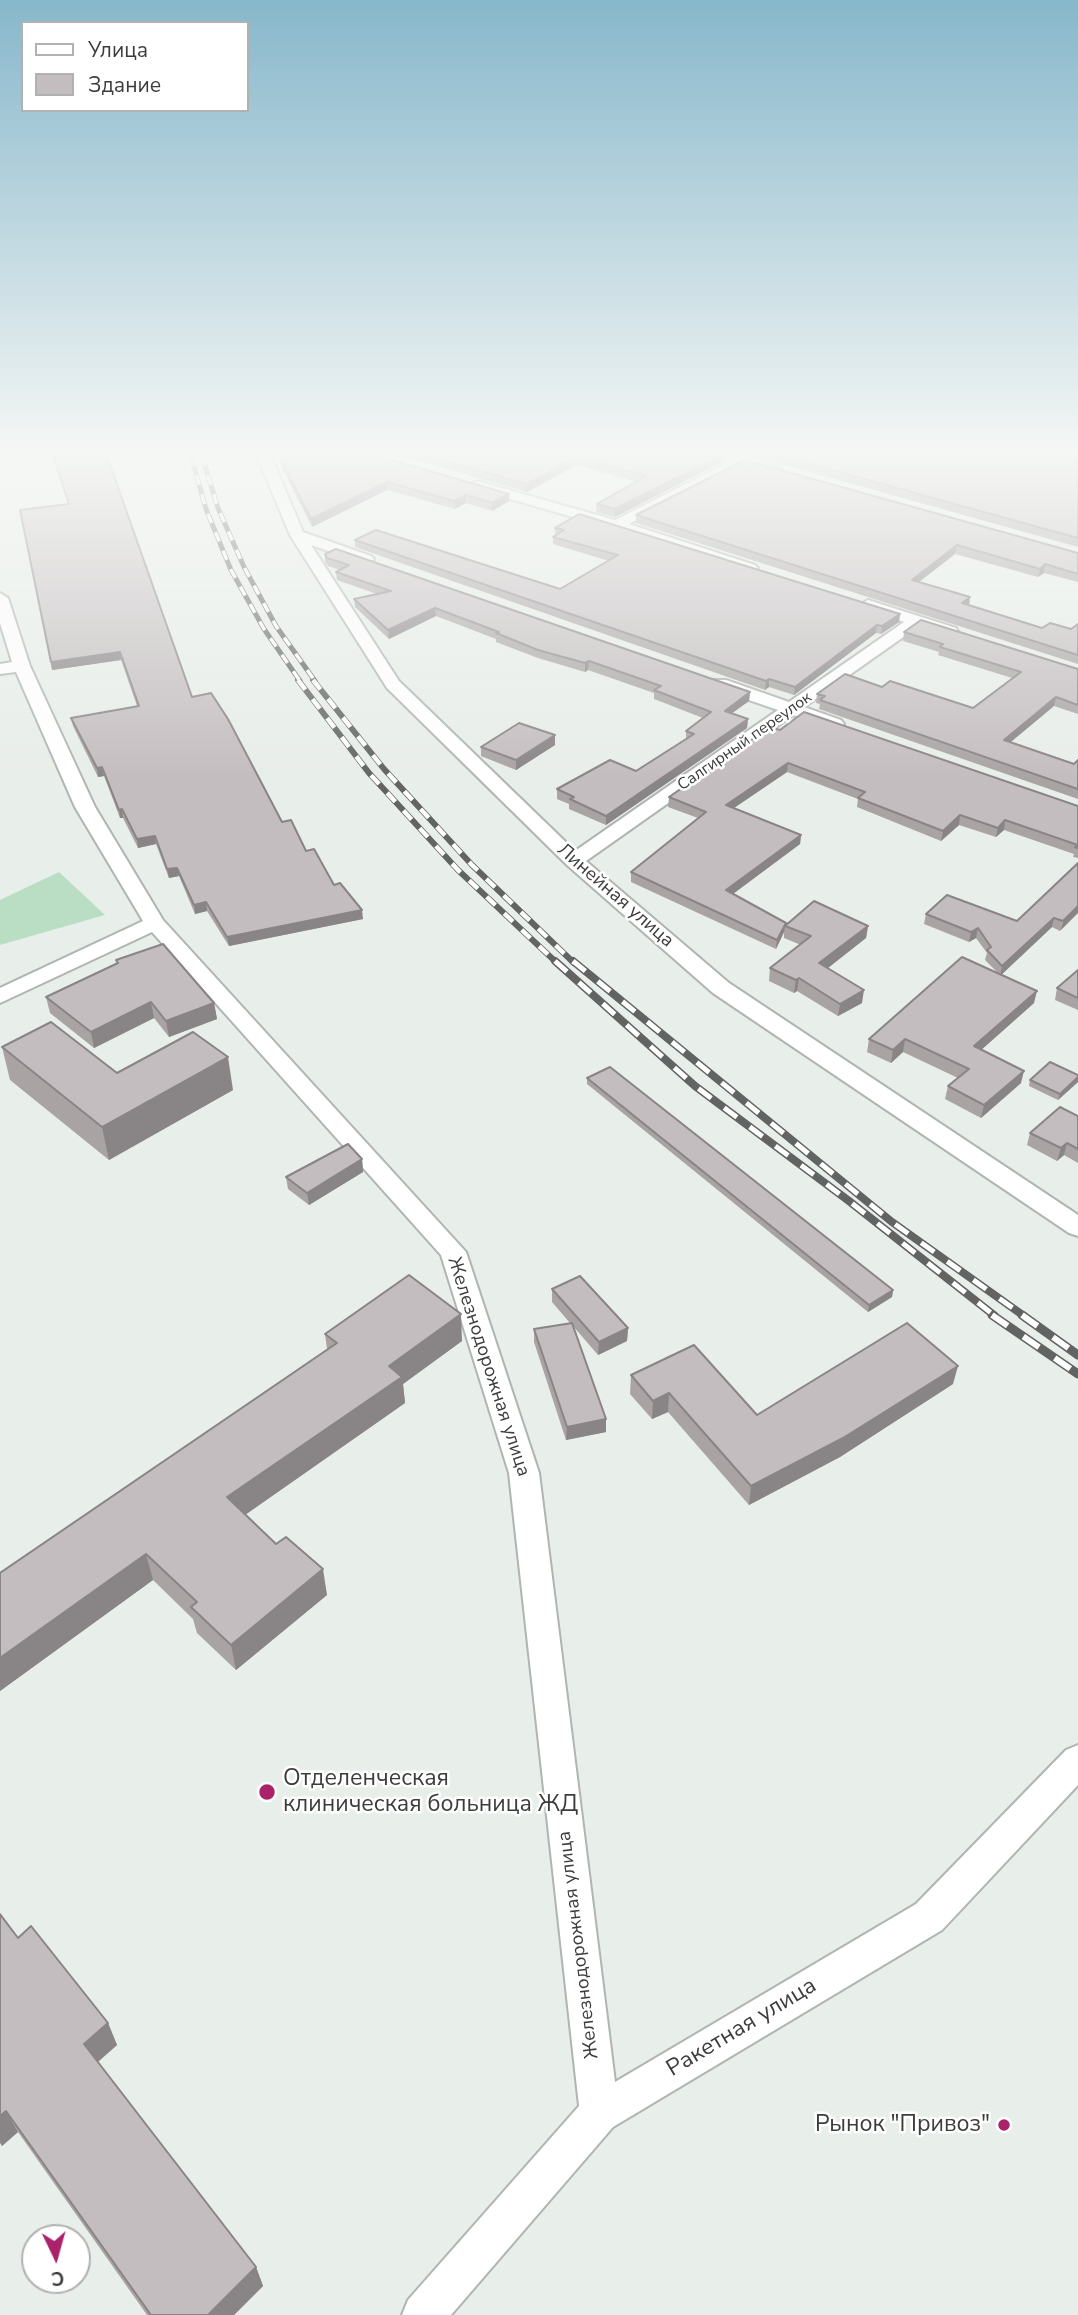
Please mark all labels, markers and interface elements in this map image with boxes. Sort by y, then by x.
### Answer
legend [21,21,248,112]
text: Улица [88,36,148,64]
text: Здание [88,71,161,99]
street label: Салгирный переулок [674,688,816,796]
street label: Линейная улица [552,839,678,953]
street label: Железнодорожная улица [442,1254,534,1480]
place label: Отделенческая клиническая больница ЖД [283,1765,578,1819]
marker: Отделенческая клиническая больница ЖД [257,1782,277,1802]
street label: Железнодорожная улица [554,1830,604,2060]
street label: Ракетная улица [662,1972,822,2084]
place label: Рынок "Привоз" [815,2111,990,2139]
marker: Рынок "Привоз" [996,2117,1012,2133]
north arrow [21,2224,91,2294]
text: С [50,2264,65,2291]

